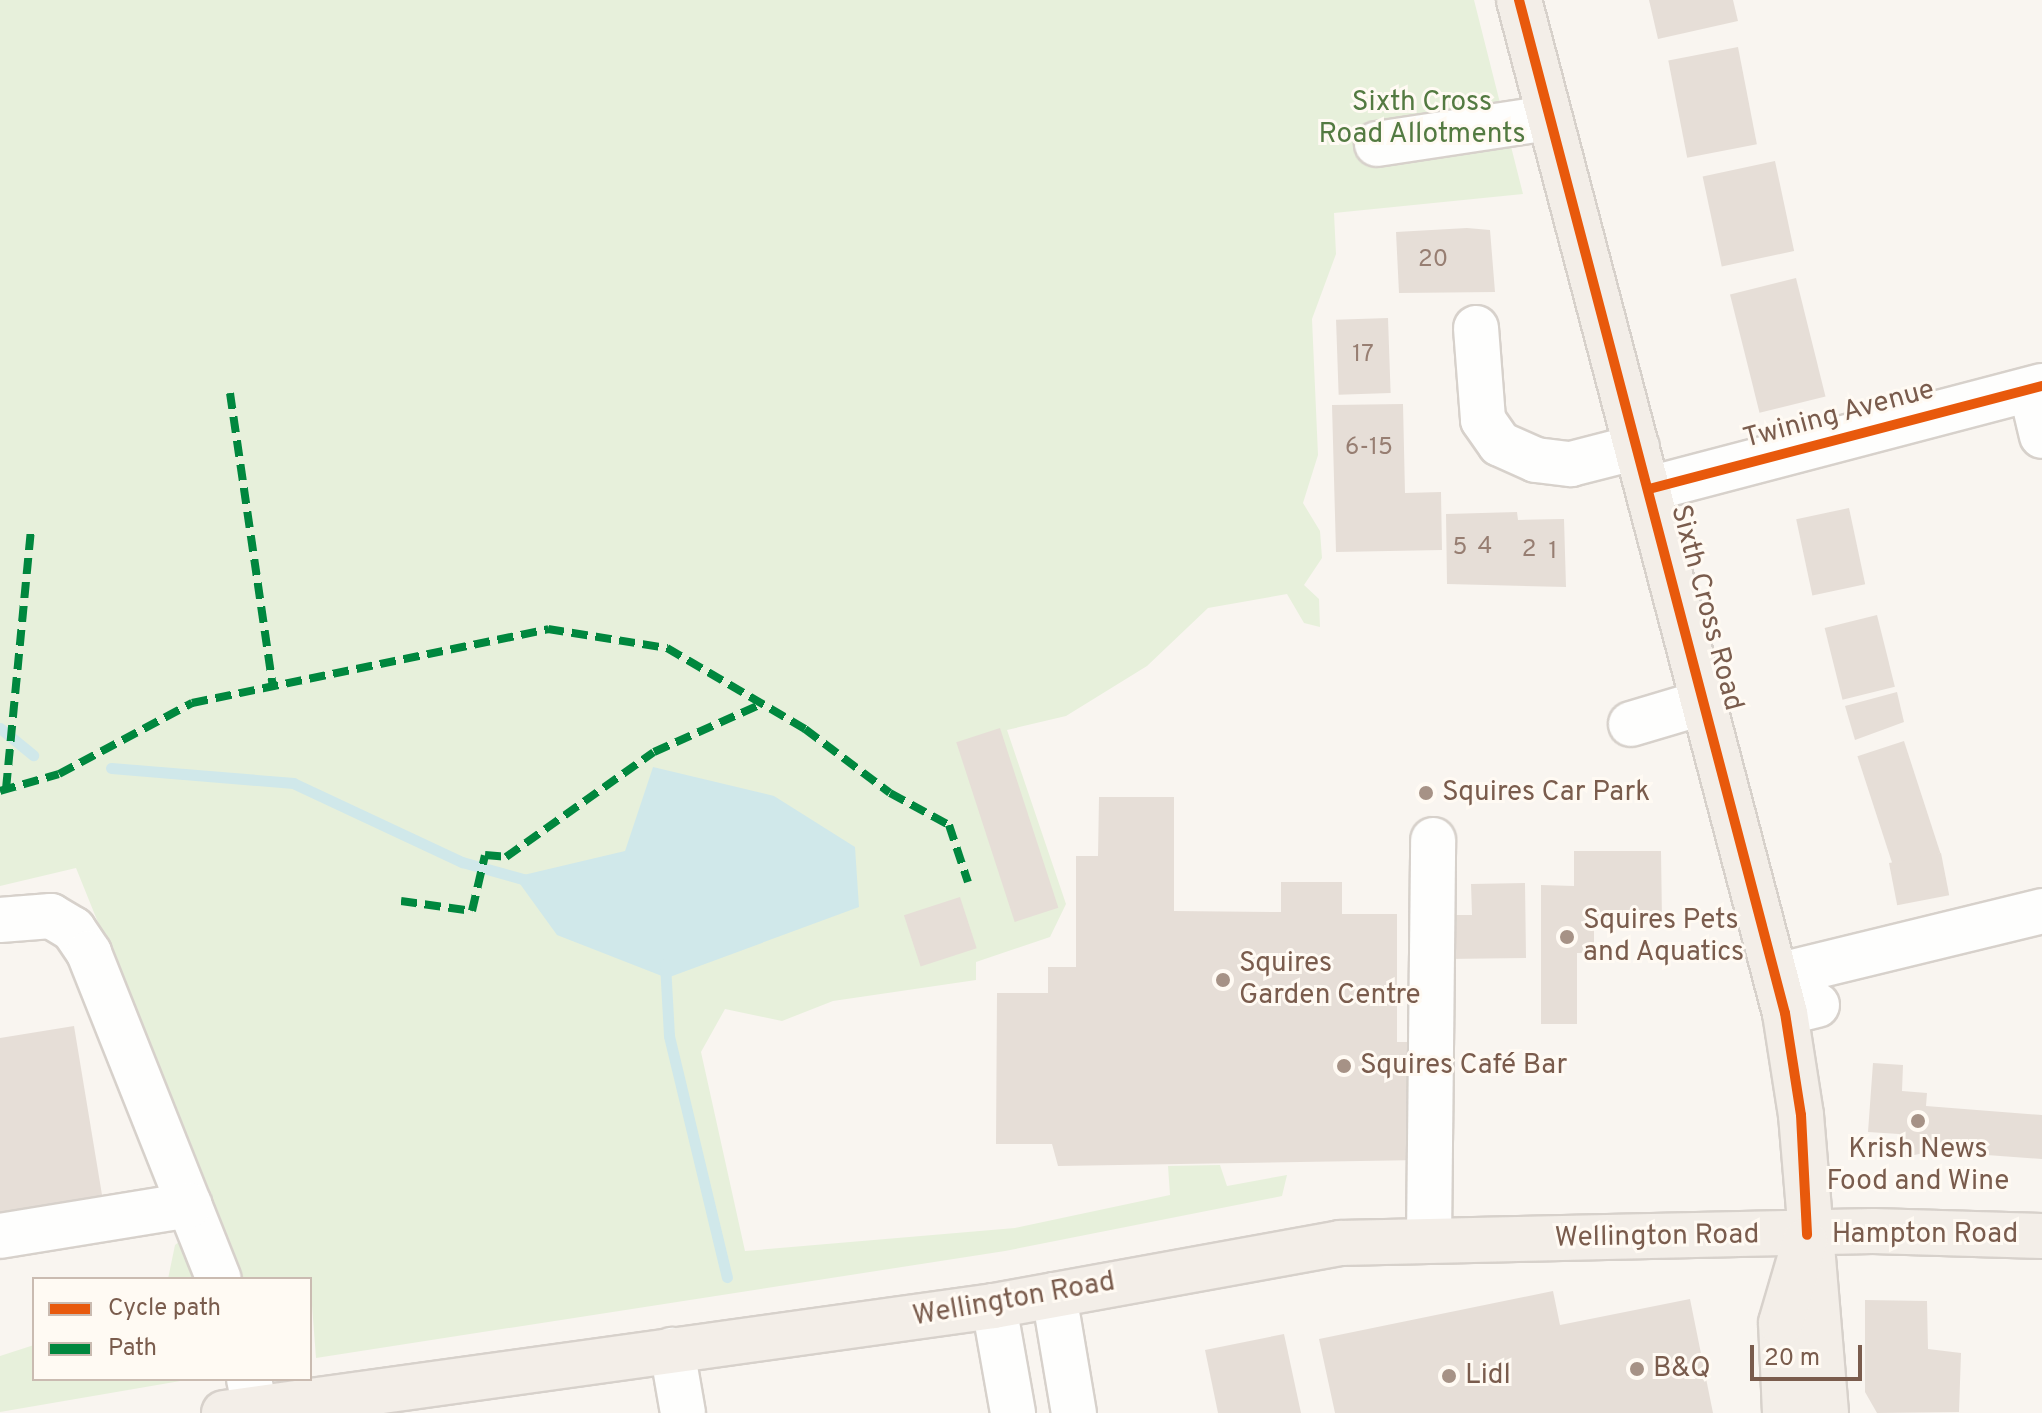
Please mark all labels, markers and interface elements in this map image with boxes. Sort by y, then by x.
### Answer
park label: Sixth Cross Road Allotments [1318,86,1526,152]
house number: 20 [1418,247,1448,275]
house number: 17 [1352,342,1374,370]
street label: Twining Avenue [1739,373,1939,457]
house number: 6-15 [1345,435,1393,463]
street label: Sixth Cross Road [1662,501,1750,715]
house number: 4 [1478,534,1492,562]
house number: 5 [1453,535,1467,563]
house number: 2 [1522,537,1536,565]
house number: 1 [1549,539,1557,567]
place label: Squires Car Park [1442,776,1650,810]
marker: Squires Car Park [1417,784,1435,802]
place label: Squires Pets and Aquatics [1583,904,1745,970]
marker: Squires Pets and Aquatics [1558,928,1576,946]
place label: Squires Garden Centre [1239,947,1421,1013]
marker: Squires Garden Centre [1214,971,1232,989]
place label: Squires Café Bar [1360,1049,1567,1083]
marker: Squires Café Bar [1335,1057,1353,1075]
marker: Krish News Food and Wine [1909,1112,1927,1130]
place label: Krish News Food and Wine [1826,1133,2010,1199]
street label: Wellington Road [1554,1218,1760,1256]
street label: Hampton Road [1832,1218,2018,1252]
street label: Wellington Road [910,1266,1118,1334]
legend [32,1277,312,1381]
text: Cycle path [108,1294,221,1324]
scale bar [1754,1329,1866,1379]
text: Path [108,1334,157,1364]
text: 20 m [1764,1344,1820,1374]
place label: B&Q [1653,1352,1711,1386]
place label: Lidl [1465,1359,1511,1393]
marker: B&Q [1628,1360,1646,1378]
marker: Lidl [1440,1367,1458,1385]

